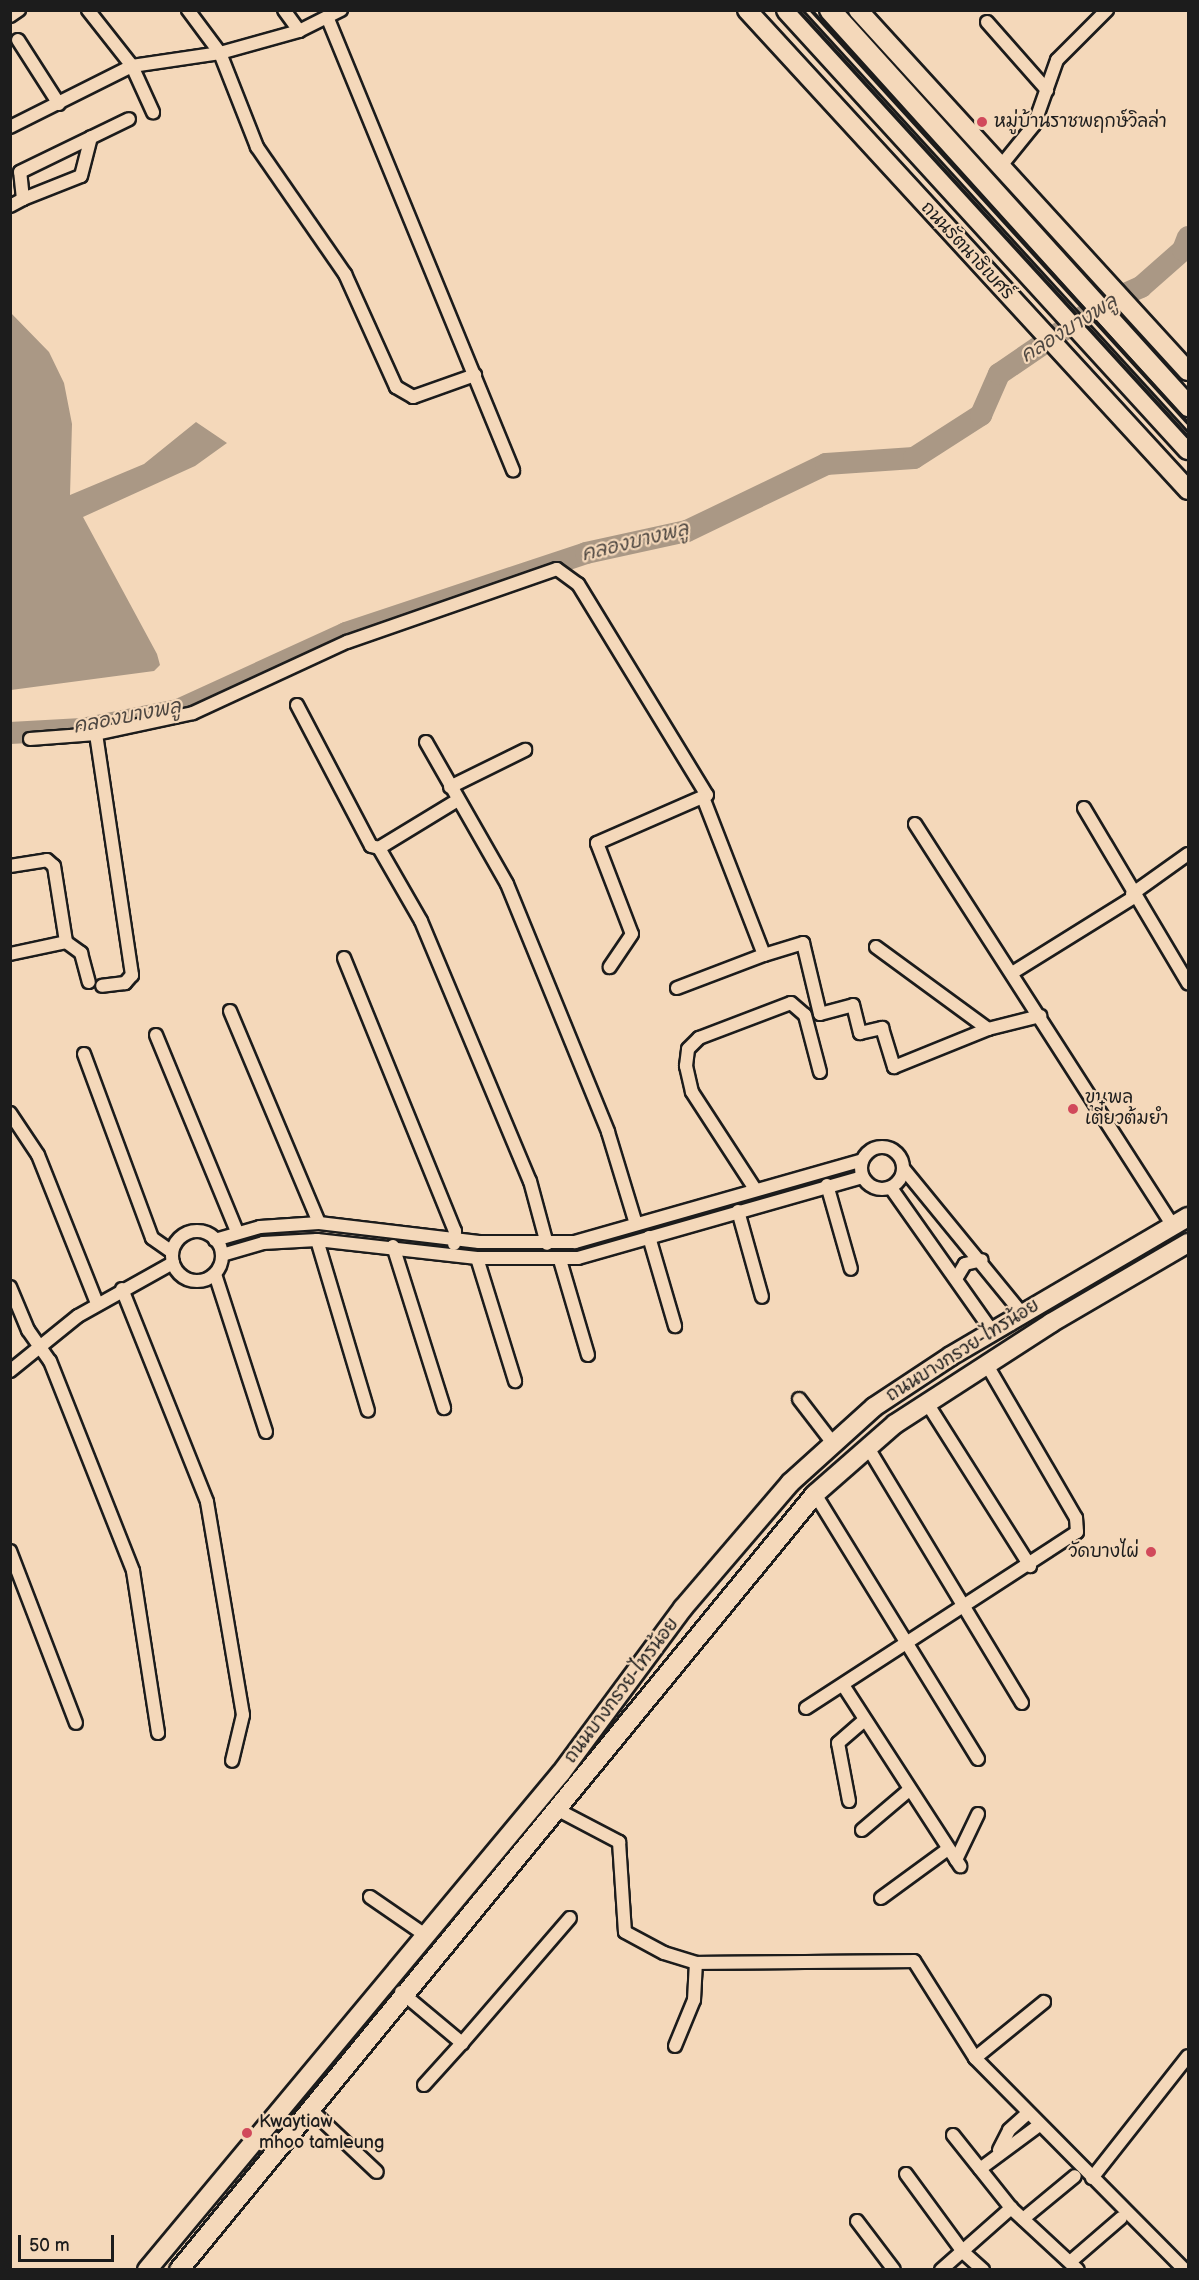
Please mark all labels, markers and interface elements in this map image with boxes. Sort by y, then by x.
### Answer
place label: หมู่บ้านราชพฤกษ์วิลล่า [994,111,1167,133]
marker: หมู่บ้านราชพฤกษ์วิลล่า [975,115,989,129]
street label: ถนนรัตนาธิเบศร์ [916,197,1018,305]
water label: คลองบางพลู [1016,290,1122,368]
water label: คลองบางพลู [579,517,691,567]
water label: คลองบางพลู [71,695,183,739]
place label: ขุนพล เตี๋ยวต้มยำ [1085,1088,1168,1130]
marker: ขุนพล เตี๋ยวต้มยำ [1066,1102,1080,1116]
street label: ถนนบางกรวย-ไทรน้อย [883,1295,1043,1407]
place label: วัดบางไผ่ [1069,1541,1139,1563]
marker: วัดบางไผ่ [1144,1545,1158,1559]
street label: ถนนบางกรวย-ไทรน้อย [560,1614,684,1768]
place label: Kwaytiaw mhoo tamleung [259,2112,384,2154]
marker: Kwaytiaw mhoo tamleung [240,2126,254,2140]
scale bar [21,2223,117,2261]
text: 50 m [29,2235,70,2256]

